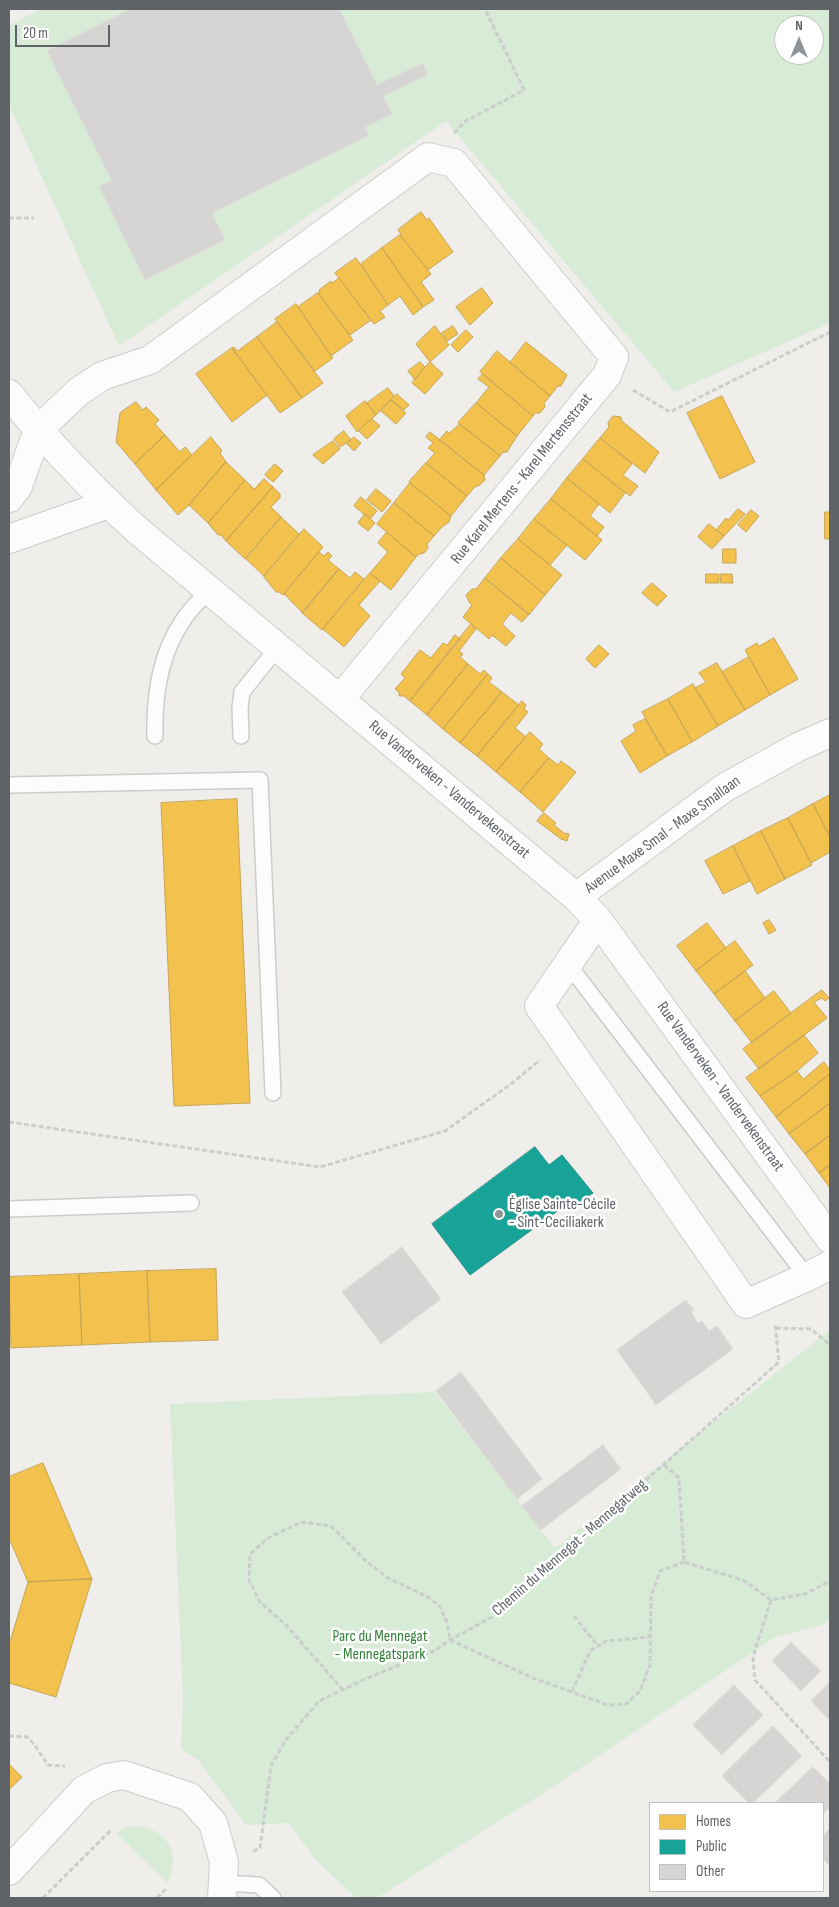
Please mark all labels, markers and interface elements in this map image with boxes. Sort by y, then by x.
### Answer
scale bar [18,15,112,47]
north arrow [774,15,824,65]
text: N [795,17,803,34]
text: 20 m [23,24,48,43]
street label: Rue Karel Mertens - Karel Mertensstraat [447,390,597,568]
street label: Rue Vanderveken - Vandervekenstraat [364,717,534,863]
street label: Avenue Maxe Smal - Maxe Smallaan [581,772,745,898]
street label: Rue Vanderveken - Vandervekenstraat [652,999,788,1175]
place label: Église Sainte-Cécile - Sint-Ceciliakerk [509,1195,616,1233]
marker: Église Sainte-Cécile - Sint-Ceciliakerk [493,1208,505,1220]
street label: Chemin du Mennegat - Mennegatweg [489,1476,651,1620]
park label: Parc du Mennegat - Mennegatspark [332,1627,428,1665]
legend [649,1802,824,1892]
text: Homes [696,1812,731,1831]
text: Public [696,1837,727,1856]
text: Other [696,1862,725,1881]

